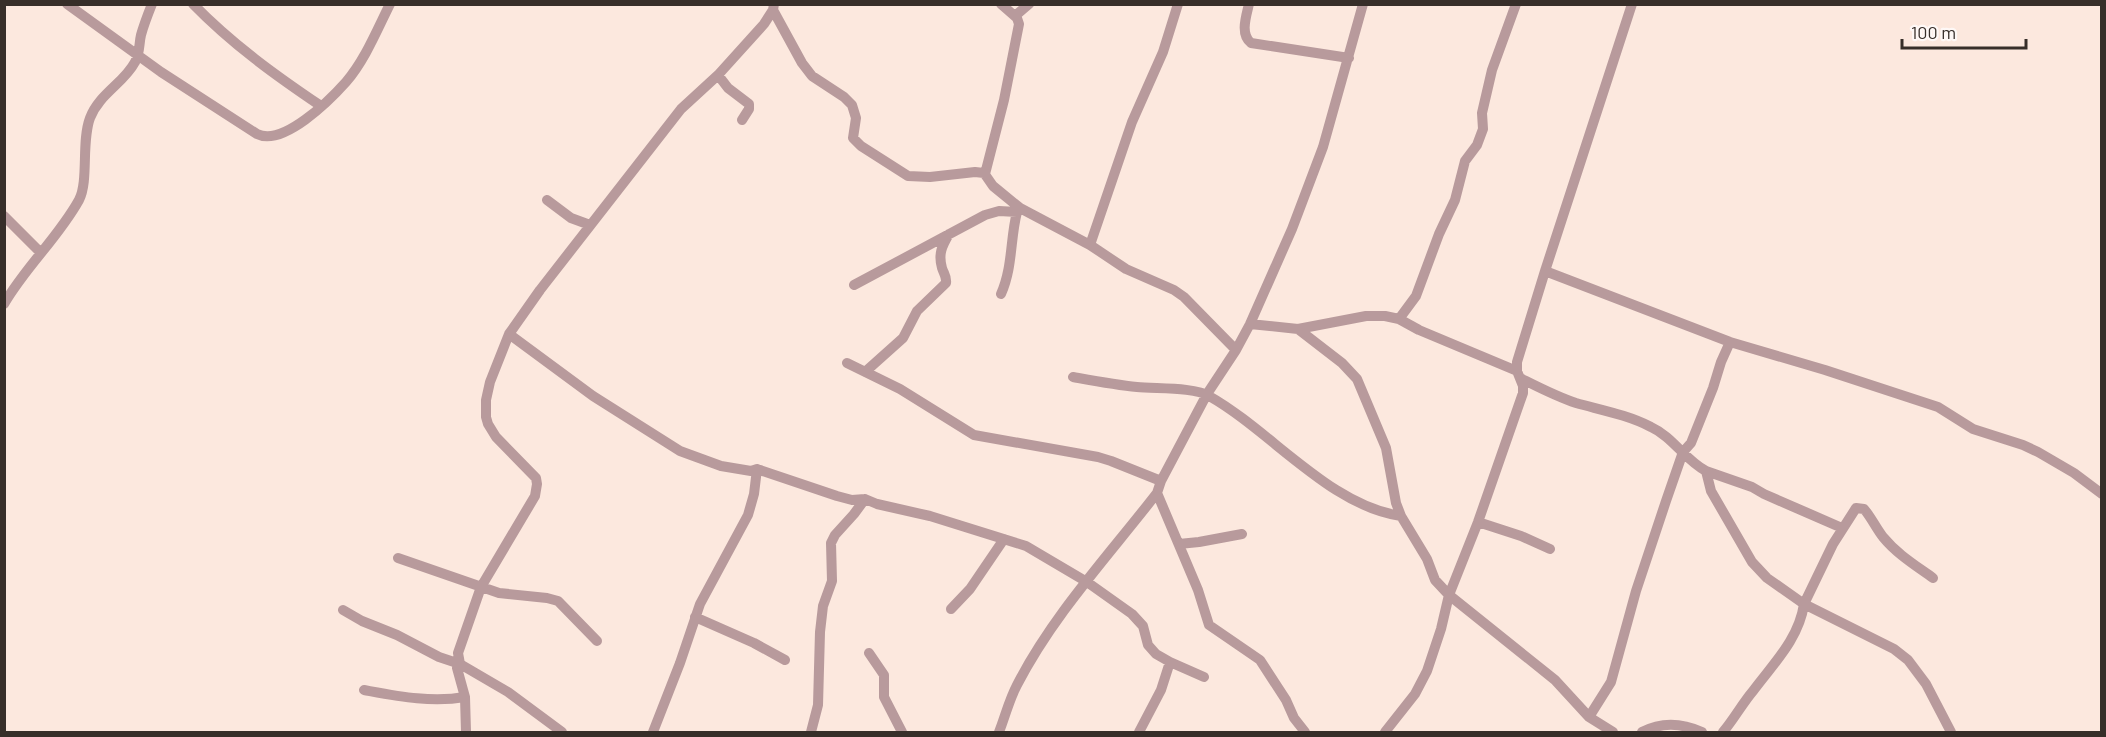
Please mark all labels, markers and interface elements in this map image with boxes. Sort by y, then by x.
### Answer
scale bar [1902,12,2026,50]
text: 100 m [1911,21,1956,43]

